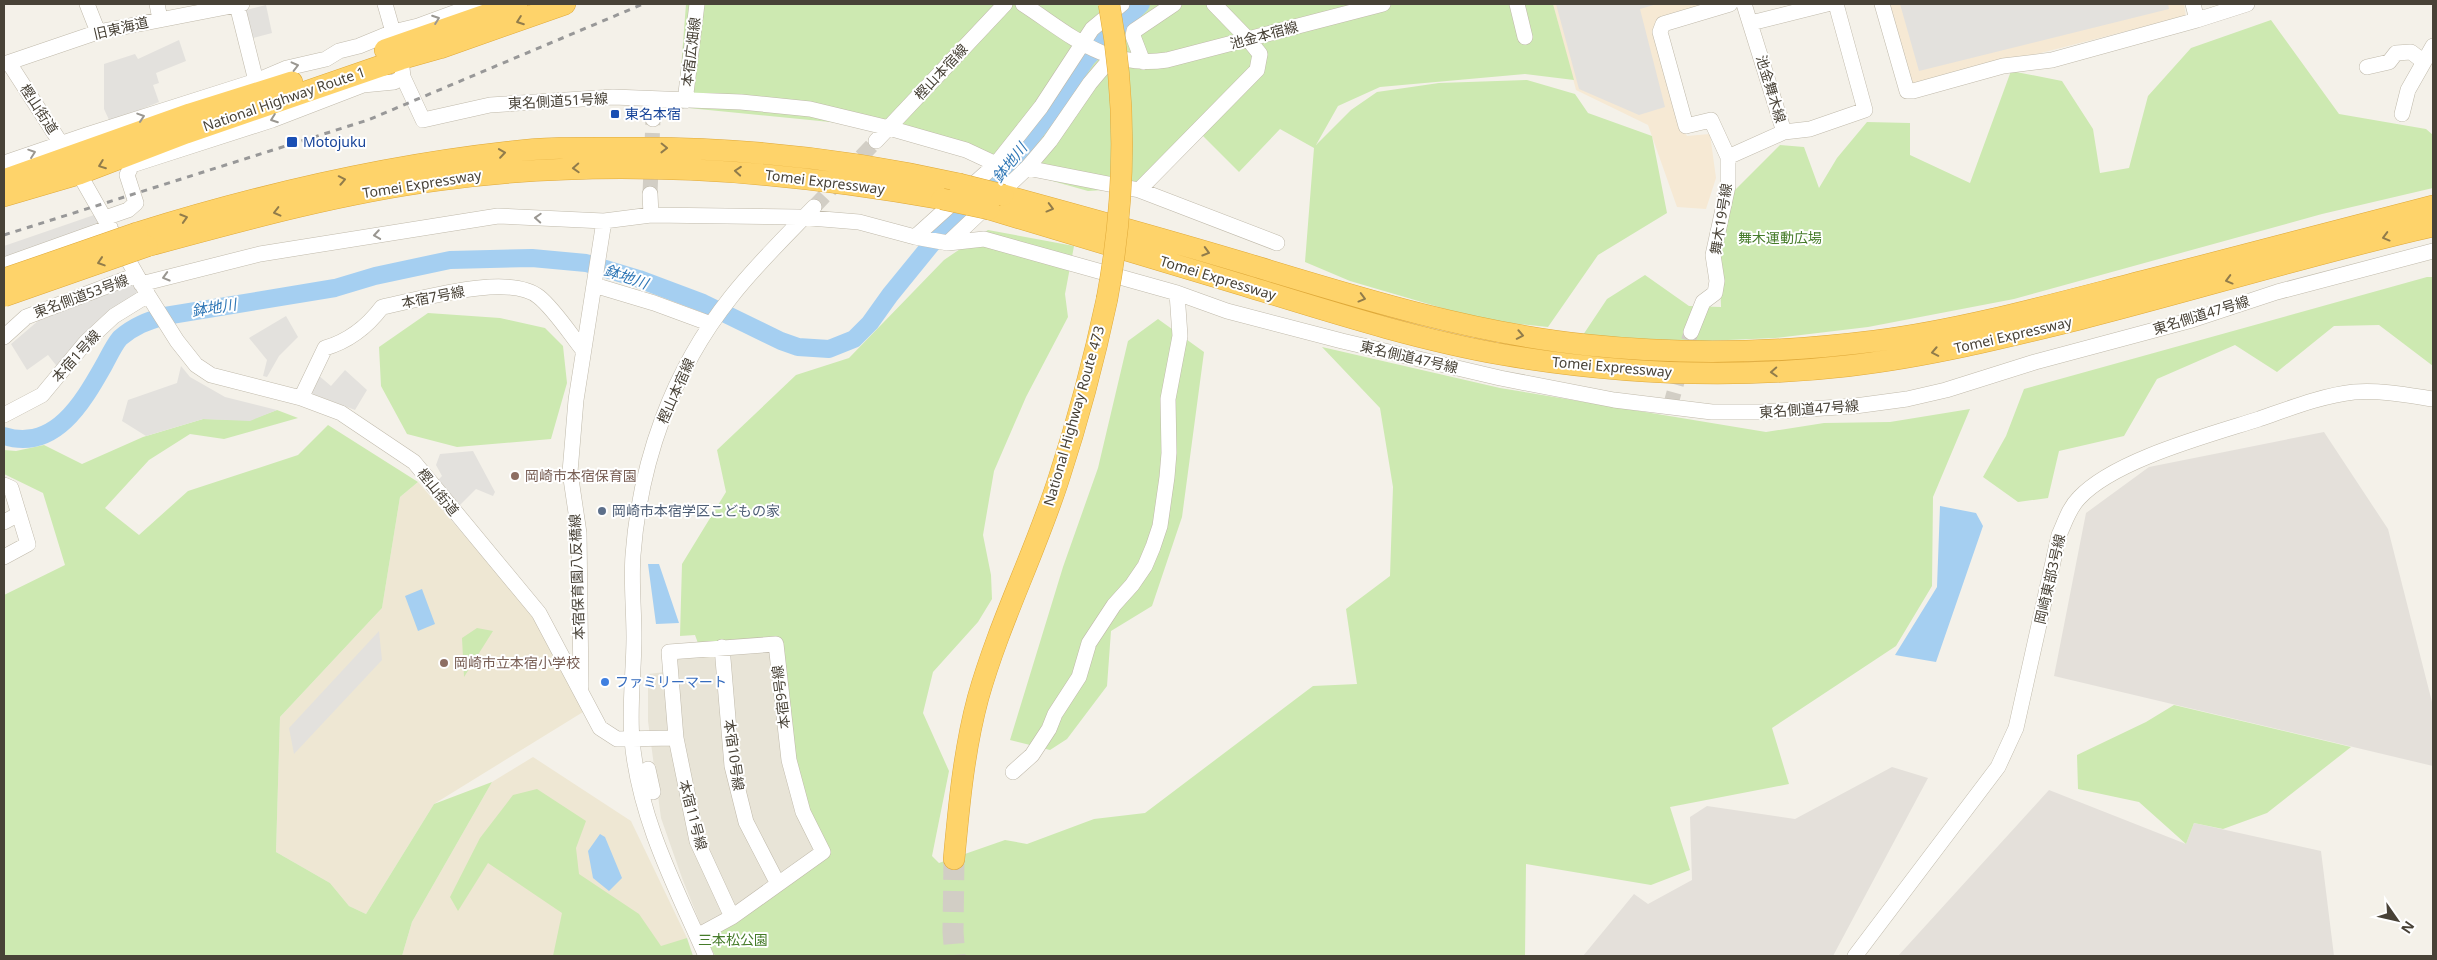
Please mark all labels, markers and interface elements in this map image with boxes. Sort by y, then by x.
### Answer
street label: 旧東海道 [91,12,150,43]
one-way arrow [431,15,440,25]
one-way arrow [516,15,525,25]
street label: 本宿広畑線 [677,16,704,88]
street label: 池金本宿線 [1228,16,1300,53]
street label: 樫山本宿線 [910,40,971,104]
street label: 池金舞木線 [1752,53,1791,125]
one-way arrow [291,61,300,72]
street label: National Highway Route 1 [200,62,368,135]
street label: 樫山街道 [16,80,63,137]
street label: 東名側道51号線 [508,88,608,113]
place label: 東名本宿 [625,104,681,123]
marker: 東名本宿 [609,108,621,120]
one-way arrow [136,113,145,123]
one-way arrow [271,113,279,123]
place label: Motojuku [303,132,366,151]
marker: Motojuku [285,135,299,149]
water label: 鉢地川 [987,137,1032,186]
one-way arrow [660,142,668,153]
one-way arrow [498,148,506,159]
one-way arrow [28,149,36,159]
one-way arrow [98,159,107,169]
one-way arrow [571,162,579,173]
street label: Tomei Expressway [361,165,484,202]
street label: Tomei Expressway [764,165,887,198]
one-way arrow [734,166,742,177]
one-way arrow [337,175,346,185]
street label: 舞木19号線 [1705,182,1736,256]
one-way arrow [1046,202,1054,213]
one-way arrow [272,206,281,217]
one-way arrow [533,212,541,223]
one-way arrow [179,214,187,224]
park label: 舞木運動広場 [1738,228,1822,247]
one-way arrow [372,229,381,239]
one-way arrow [2382,232,2390,242]
one-way arrow [1202,247,1210,257]
street label: Tomei Expressway [1158,251,1279,304]
one-way arrow [97,256,106,266]
water label: 鉢地川 [602,259,653,293]
street label: 東名側道53号線 [31,269,131,322]
one-way arrow [162,271,170,282]
one-way arrow [2225,274,2234,285]
street label: 本宿7号線 [400,281,466,312]
street label: 東名側道47号線 [2150,291,2251,338]
one-way arrow [1358,292,1367,303]
water label: 鉢地川 [190,293,240,320]
street label: Tomei Expressway [1952,312,2074,357]
street label: National Highway Route 473 [1039,324,1108,508]
street label: 本宿1号線 [47,326,104,386]
one-way arrow [1516,330,1525,340]
street label: 東名側道47号線 [1358,336,1460,377]
one-way arrow [1931,347,1940,357]
street label: Tomei Expressway [1551,352,1674,381]
street label: 樫山本宿線 [653,355,698,427]
one-way arrow [1770,367,1778,378]
street label: 東名側道47号線 [1758,396,1860,421]
street label: 樫山街道 [413,464,463,519]
place label: 岡崎市本宿保育園 [525,466,637,485]
marker: 岡崎市本宿保育園 [509,470,521,482]
place label: 岡崎市本宿学区こどもの家 [612,501,780,520]
marker: 岡崎市本宿学区こどもの家 [596,505,608,517]
street label: 本宿保育園八反橋線 [565,514,588,640]
street label: 岡崎東部3号線 [2030,532,2069,626]
place label: 岡崎市立本宿小学校 [454,653,580,672]
marker: 岡崎市立本宿小学校 [438,657,450,669]
street label: 本宿9号線 [767,664,794,730]
place label: ファミリーマート [615,672,727,691]
marker: ファミリーマート [599,676,611,688]
street label: 本宿10号線 [720,718,749,792]
street label: 本宿11号線 [675,778,712,852]
north arrow [2372,895,2422,945]
text: N [2397,918,2419,938]
park label: 三本松公園 [698,930,768,949]

